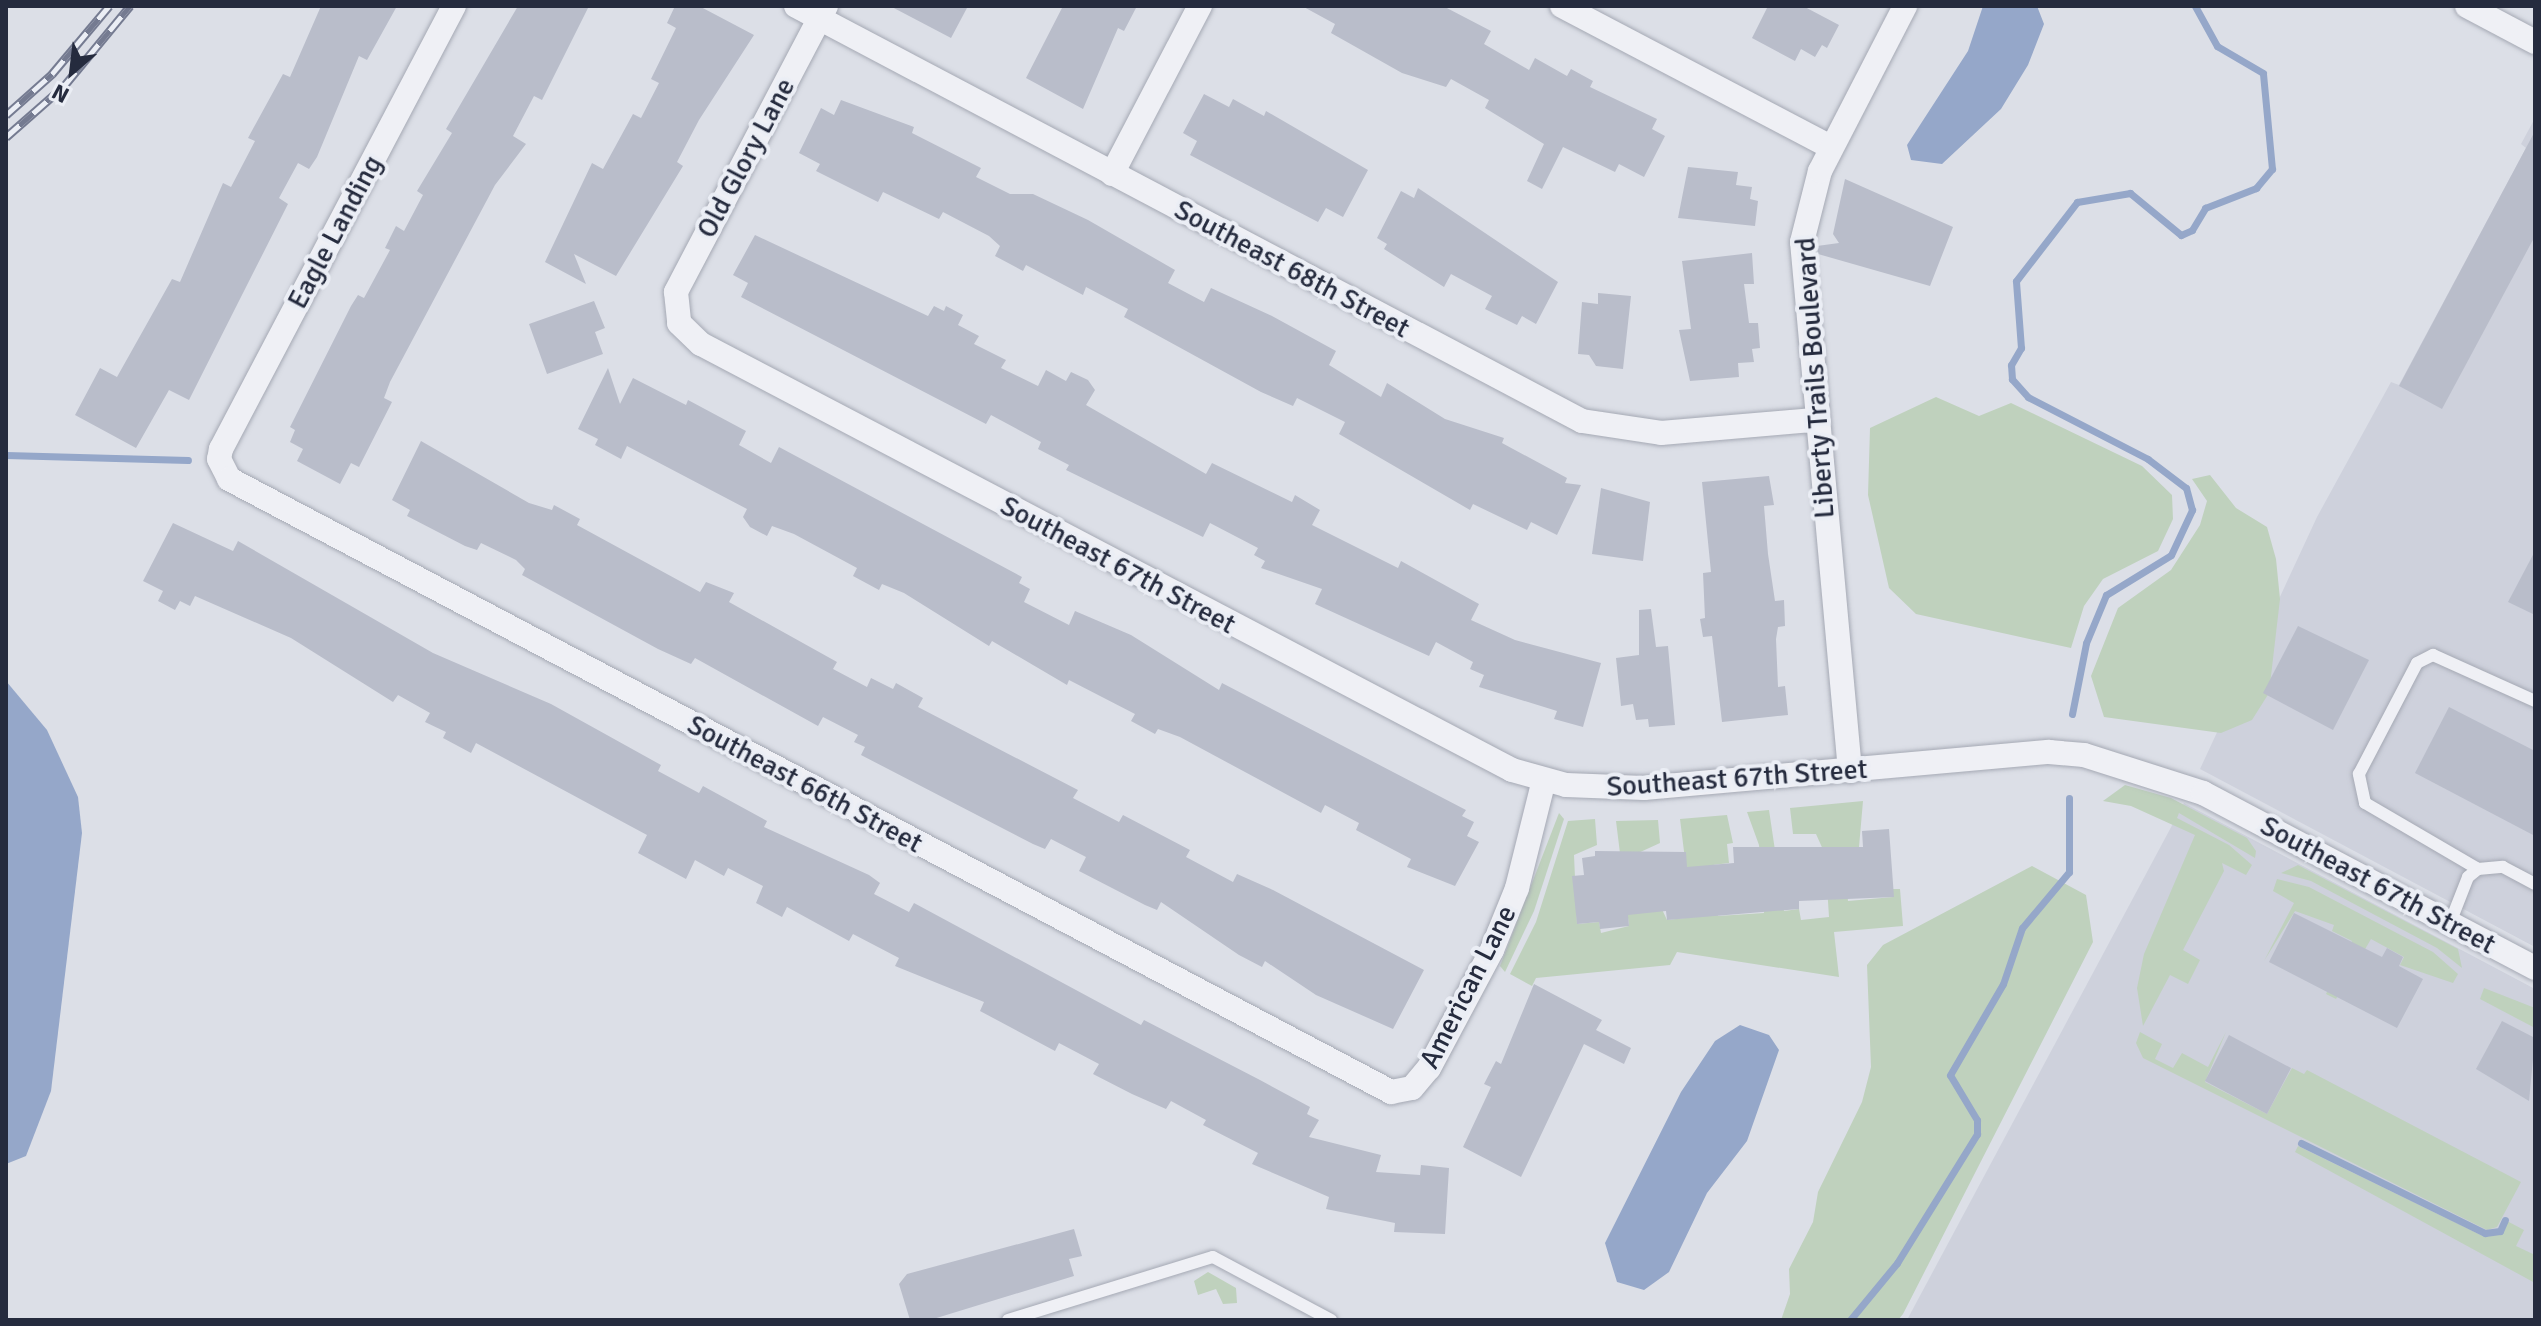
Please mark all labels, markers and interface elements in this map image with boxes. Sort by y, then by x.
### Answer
north arrow [32,32,112,112]
street label: Old Glory Lane [690,72,802,244]
text: N [47,78,74,109]
street label: Eagle Landing [281,150,389,314]
street label: Southeast 68th Street [1169,193,1415,345]
street label: Liberty Trails Boulevard [1788,236,1842,520]
street label: Southeast 67th Street [995,489,1241,641]
street label: Southeast 66th Street [682,708,928,860]
street label: Southeast 67th Street [1605,752,1869,804]
street label: Southeast 67th Street [2255,809,2501,961]
street label: American Lane [1413,900,1523,1074]

